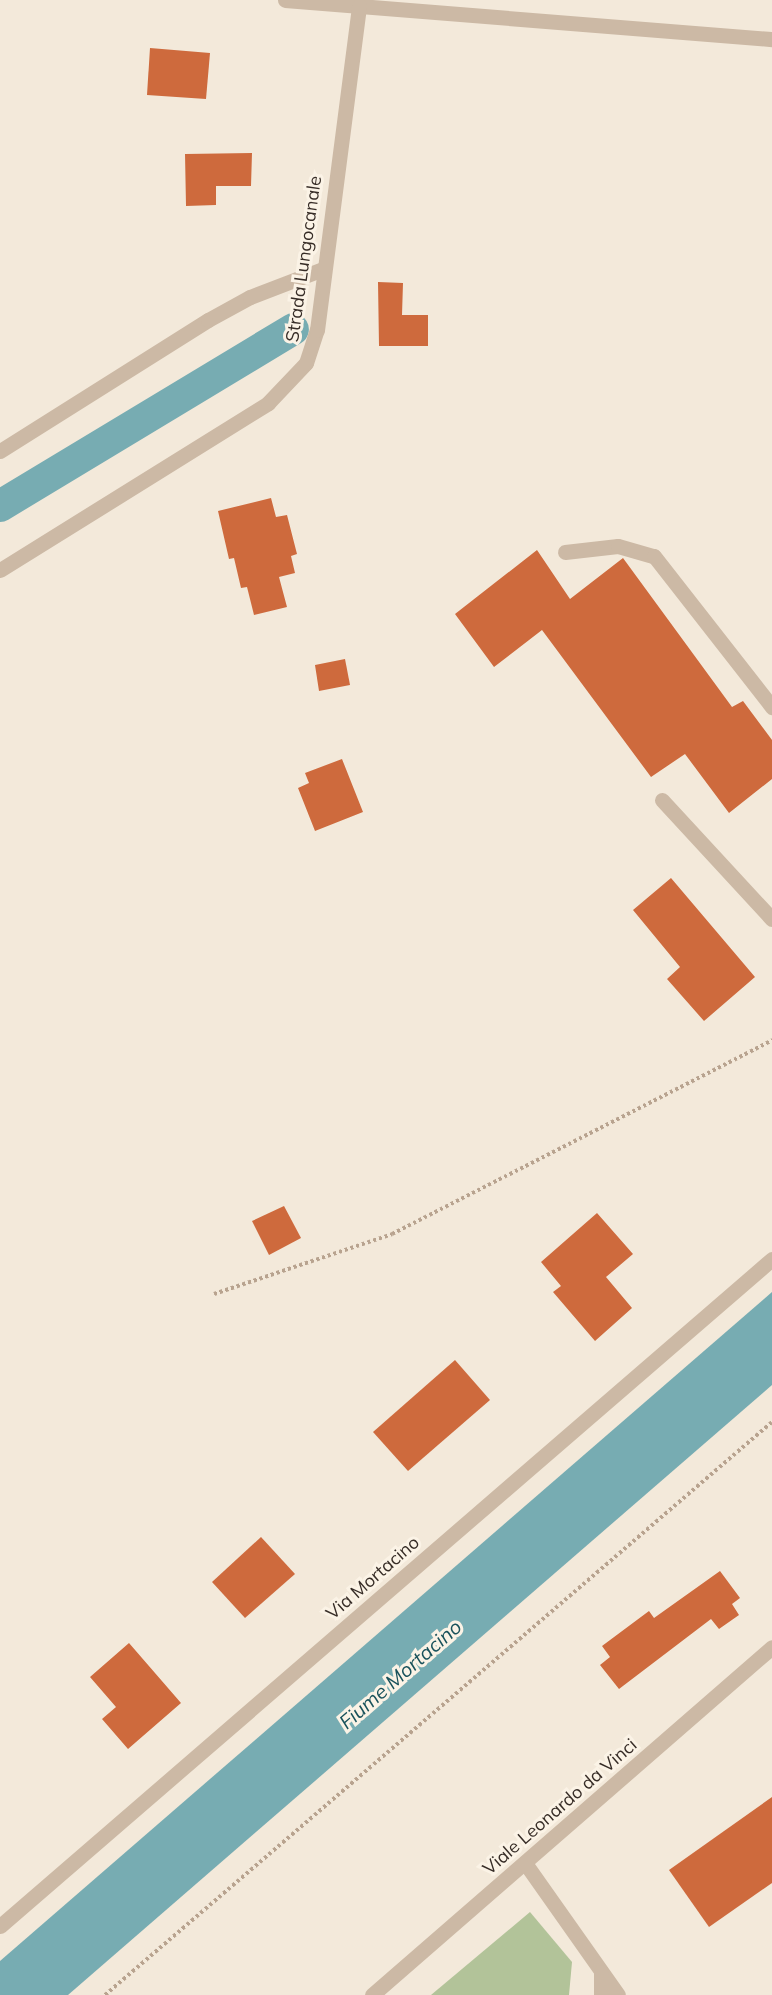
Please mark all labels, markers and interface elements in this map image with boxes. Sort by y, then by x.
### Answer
street label: Strada Lungocanale [282,174,326,344]
street label: Via Mortacino [322,1532,424,1624]
water label: Fiume Mortacino [334,1614,466,1734]
street label: Viale Leonardo da Vinci [479,1734,641,1880]

